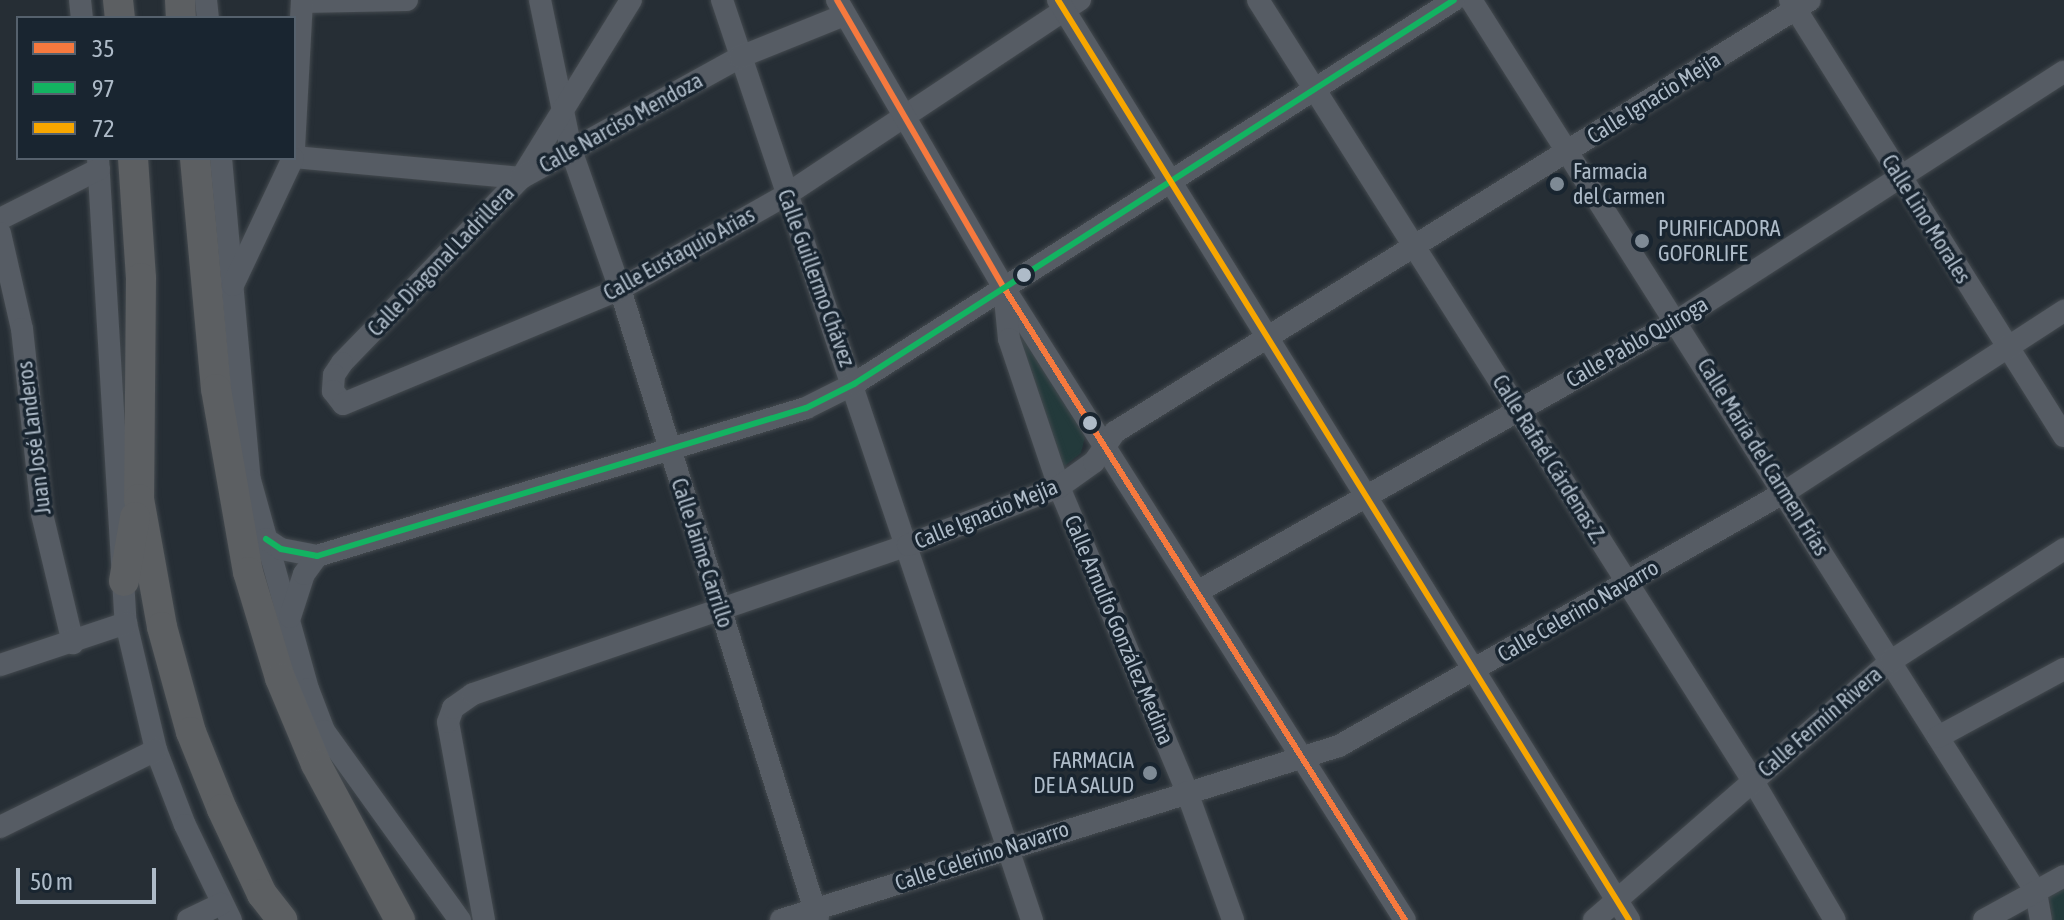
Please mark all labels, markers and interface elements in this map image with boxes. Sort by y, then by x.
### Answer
legend [16,16,296,160]
text: 35 [92,35,115,62]
street label: Calle Ignacio Mejía [1582,46,1726,150]
street label: Calle Narciso Mendoza [535,67,707,179]
text: 97 [92,75,115,102]
text: 72 [92,115,115,142]
street label: Calle Lino Morales [1876,150,1976,288]
place label: Farmacia del Carmen [1573,158,1665,210]
marker: Farmacia del Carmen [1548,175,1566,193]
street label: Calle Diagonal Ladrillera [362,180,520,342]
street label: Calle Guillermo Chávez [772,186,860,370]
street label: Calle Eustaquio Arias [599,202,759,306]
place label: PURIFICADORA GOFORLIFE [1658,215,1780,266]
marker: PURIFICADORA GOFORLIFE [1633,232,1651,250]
unlabelled marker [1016,267,1032,283]
street label: Calle Pablo Quiroga [1561,291,1713,393]
street label: Calle María del Carmen Frías [1691,353,1835,561]
street label: Juan José Landeros [12,360,56,516]
street label: Calle Rafaél Cárdenas Z. [1487,370,1611,548]
unlabelled marker [1082,415,1098,431]
street label: Calle Ignacio Mejía [911,473,1061,555]
street label: Calle Jaime Carrillo [665,475,739,631]
street label: Calle Arnulfo González Medina [1059,511,1179,749]
street label: Calle Celerino Navarro [1493,554,1663,668]
street label: Calle Fermín Rivera [1753,661,1887,783]
place label: FARMACIA DE LA SALUD [1033,747,1134,798]
marker: FARMACIA DE LA SALUD [1141,764,1159,782]
street label: Calle Celerino Navarro [892,815,1072,897]
scale bar [20,852,160,902]
text: 50 m [30,868,73,895]

